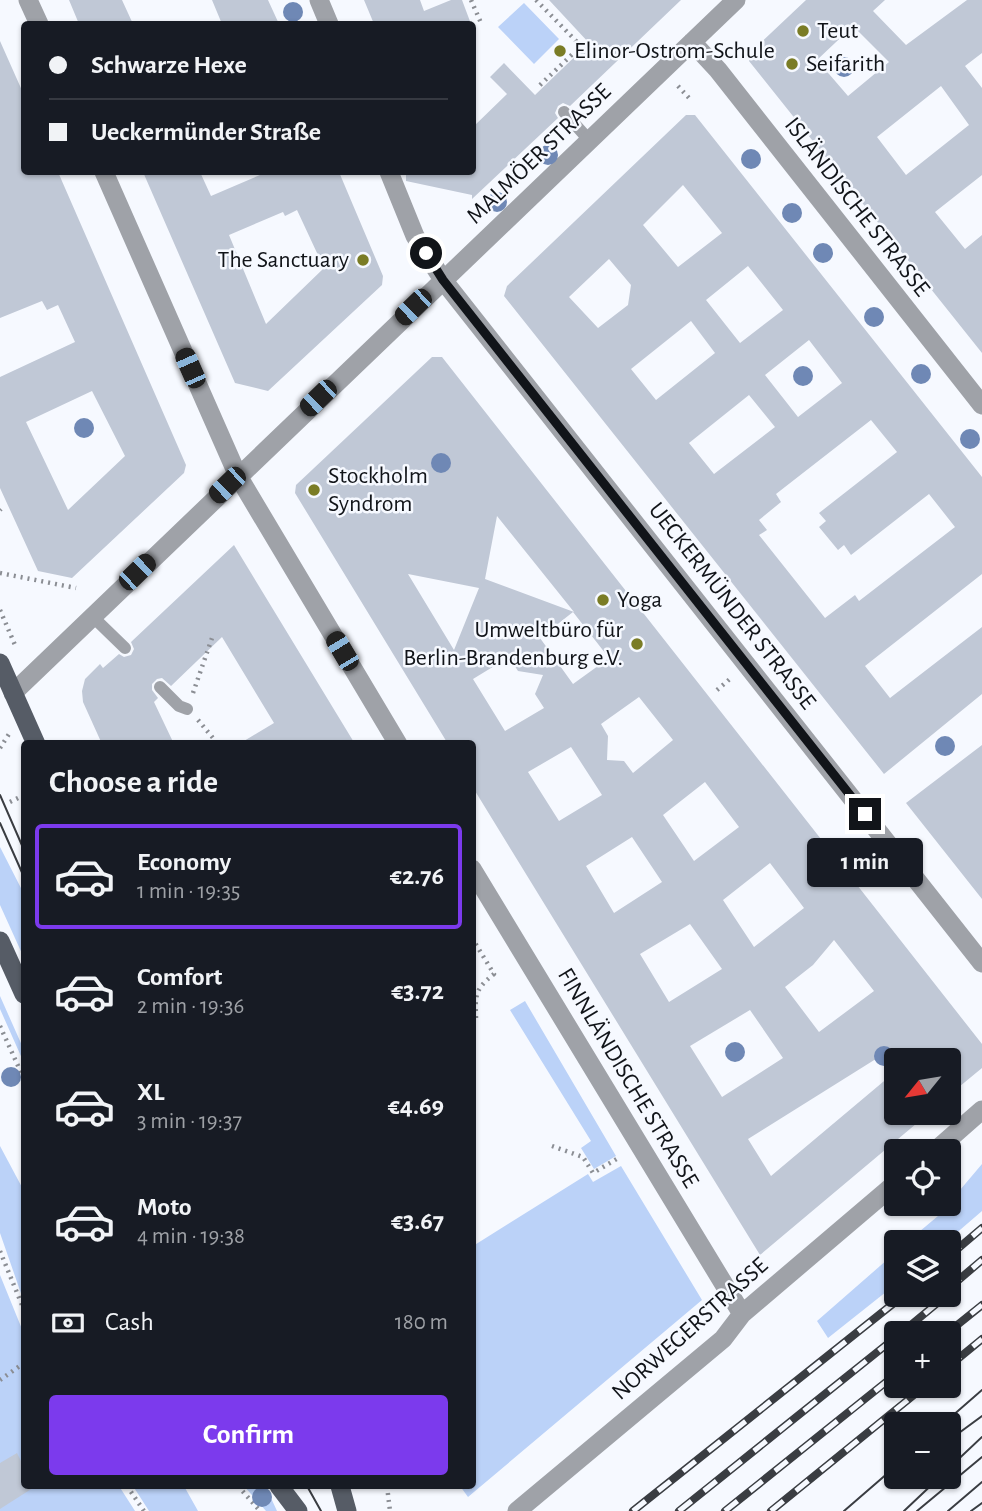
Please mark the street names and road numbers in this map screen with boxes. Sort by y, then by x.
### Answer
street label: MALMÖER STRASSE [462,78,616,229]
street label: ISLÄNDISCHE STRASSE [780,112,935,301]
street label: UECKERMÜNDER STRASSE [644,497,821,714]
street label: FINNLÄNDISCHE STRASSE [553,963,704,1192]
street label: NORWEGERSTRASSE [608,1253,773,1405]

